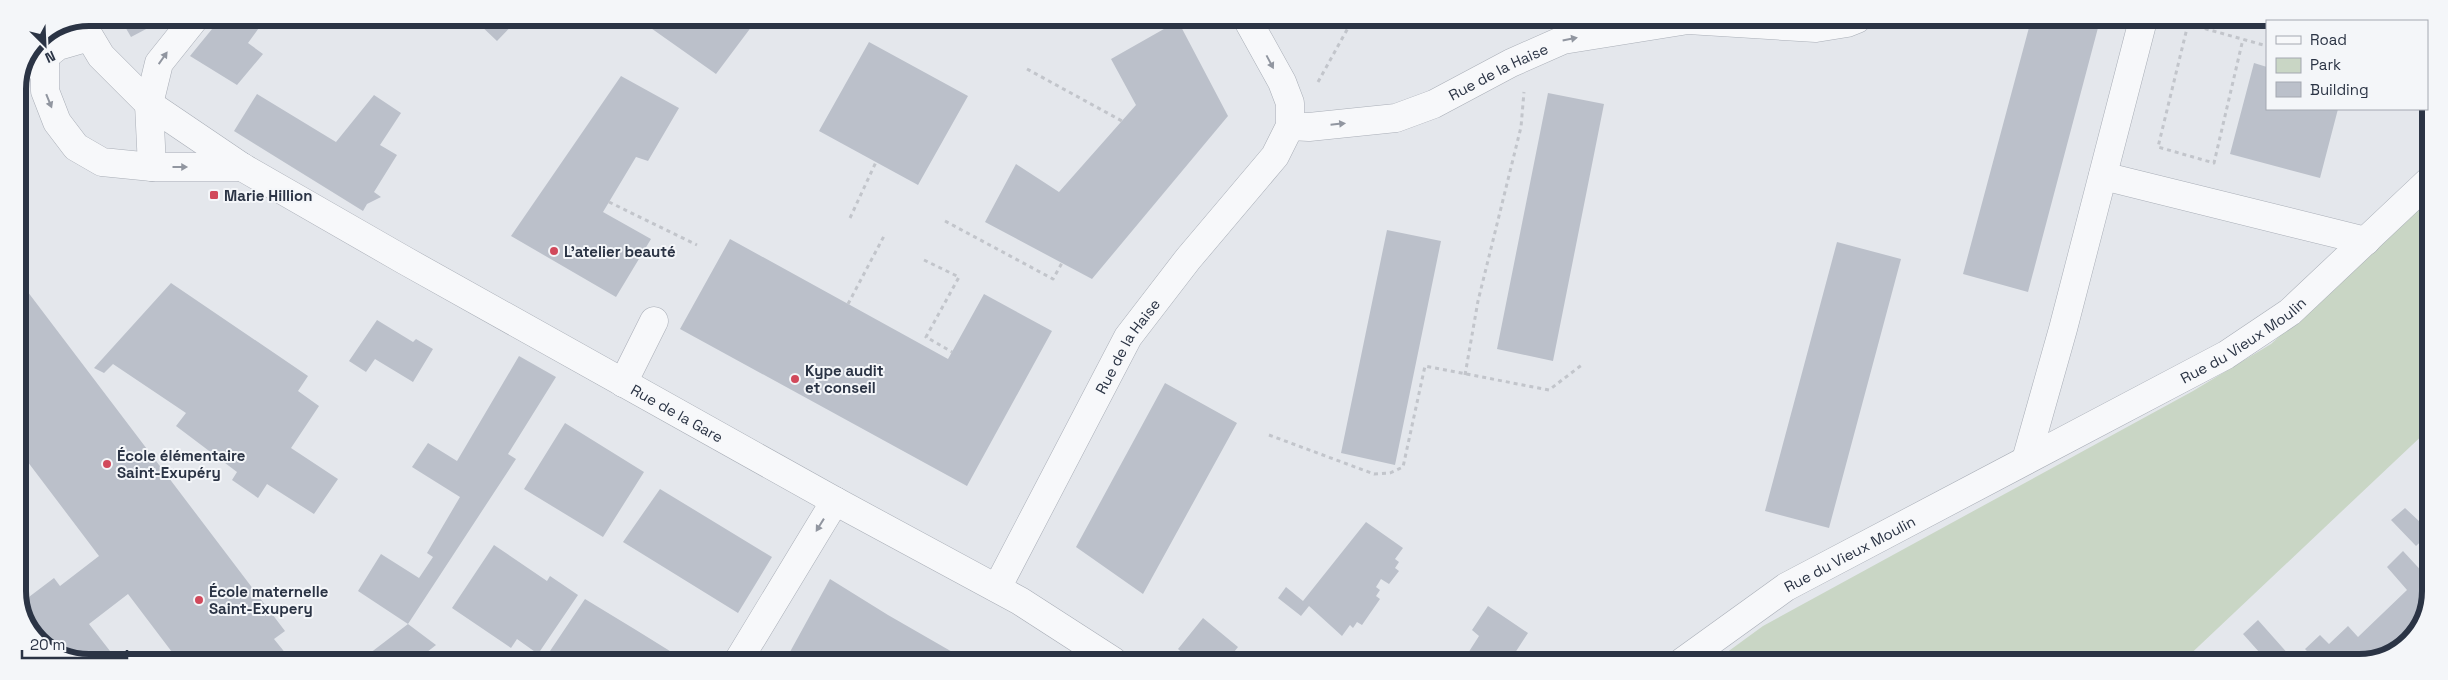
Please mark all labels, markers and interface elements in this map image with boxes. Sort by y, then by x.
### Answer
north arrow [20,20,70,70]
legend [2266,20,2428,110]
text: Road [2310,30,2347,49]
one-way arrow [1563,34,1579,42]
street label: Rue de la Haise [1445,38,1551,104]
text: N [42,47,58,67]
one-way arrow [159,51,168,65]
one-way arrow [1266,54,1274,69]
text: Park [2310,55,2341,74]
text: Building [2310,80,2369,99]
one-way arrow [45,94,53,108]
one-way arrow [1331,120,1347,128]
one-way arrow [173,163,189,171]
place label: Marie Hillion [224,186,313,205]
marker: Marie Hillion [208,189,220,201]
place label: L'atelier beauté [564,242,676,261]
marker: L'atelier beauté [548,245,560,257]
street label: Rue du Vieux Moulin [2177,293,2310,387]
street label: Rue de la Haise [1091,294,1164,397]
place label: Kype audit et conseil [805,361,884,397]
marker: Kype audit et conseil [789,373,801,385]
street label: Rue de la Gare [628,379,727,446]
place label: École élémentaire Saint-Exupéry [117,446,246,482]
marker: École élémentaire Saint-Exupéry [101,458,113,470]
street label: Rue du Vieux Moulin [1781,511,1918,596]
one-way arrow [815,519,825,532]
place label: École maternelle Saint-Exupery [209,582,329,618]
marker: École maternelle Saint-Exupery [193,594,205,606]
scale bar [22,628,128,660]
text: 20 m [30,635,65,654]

